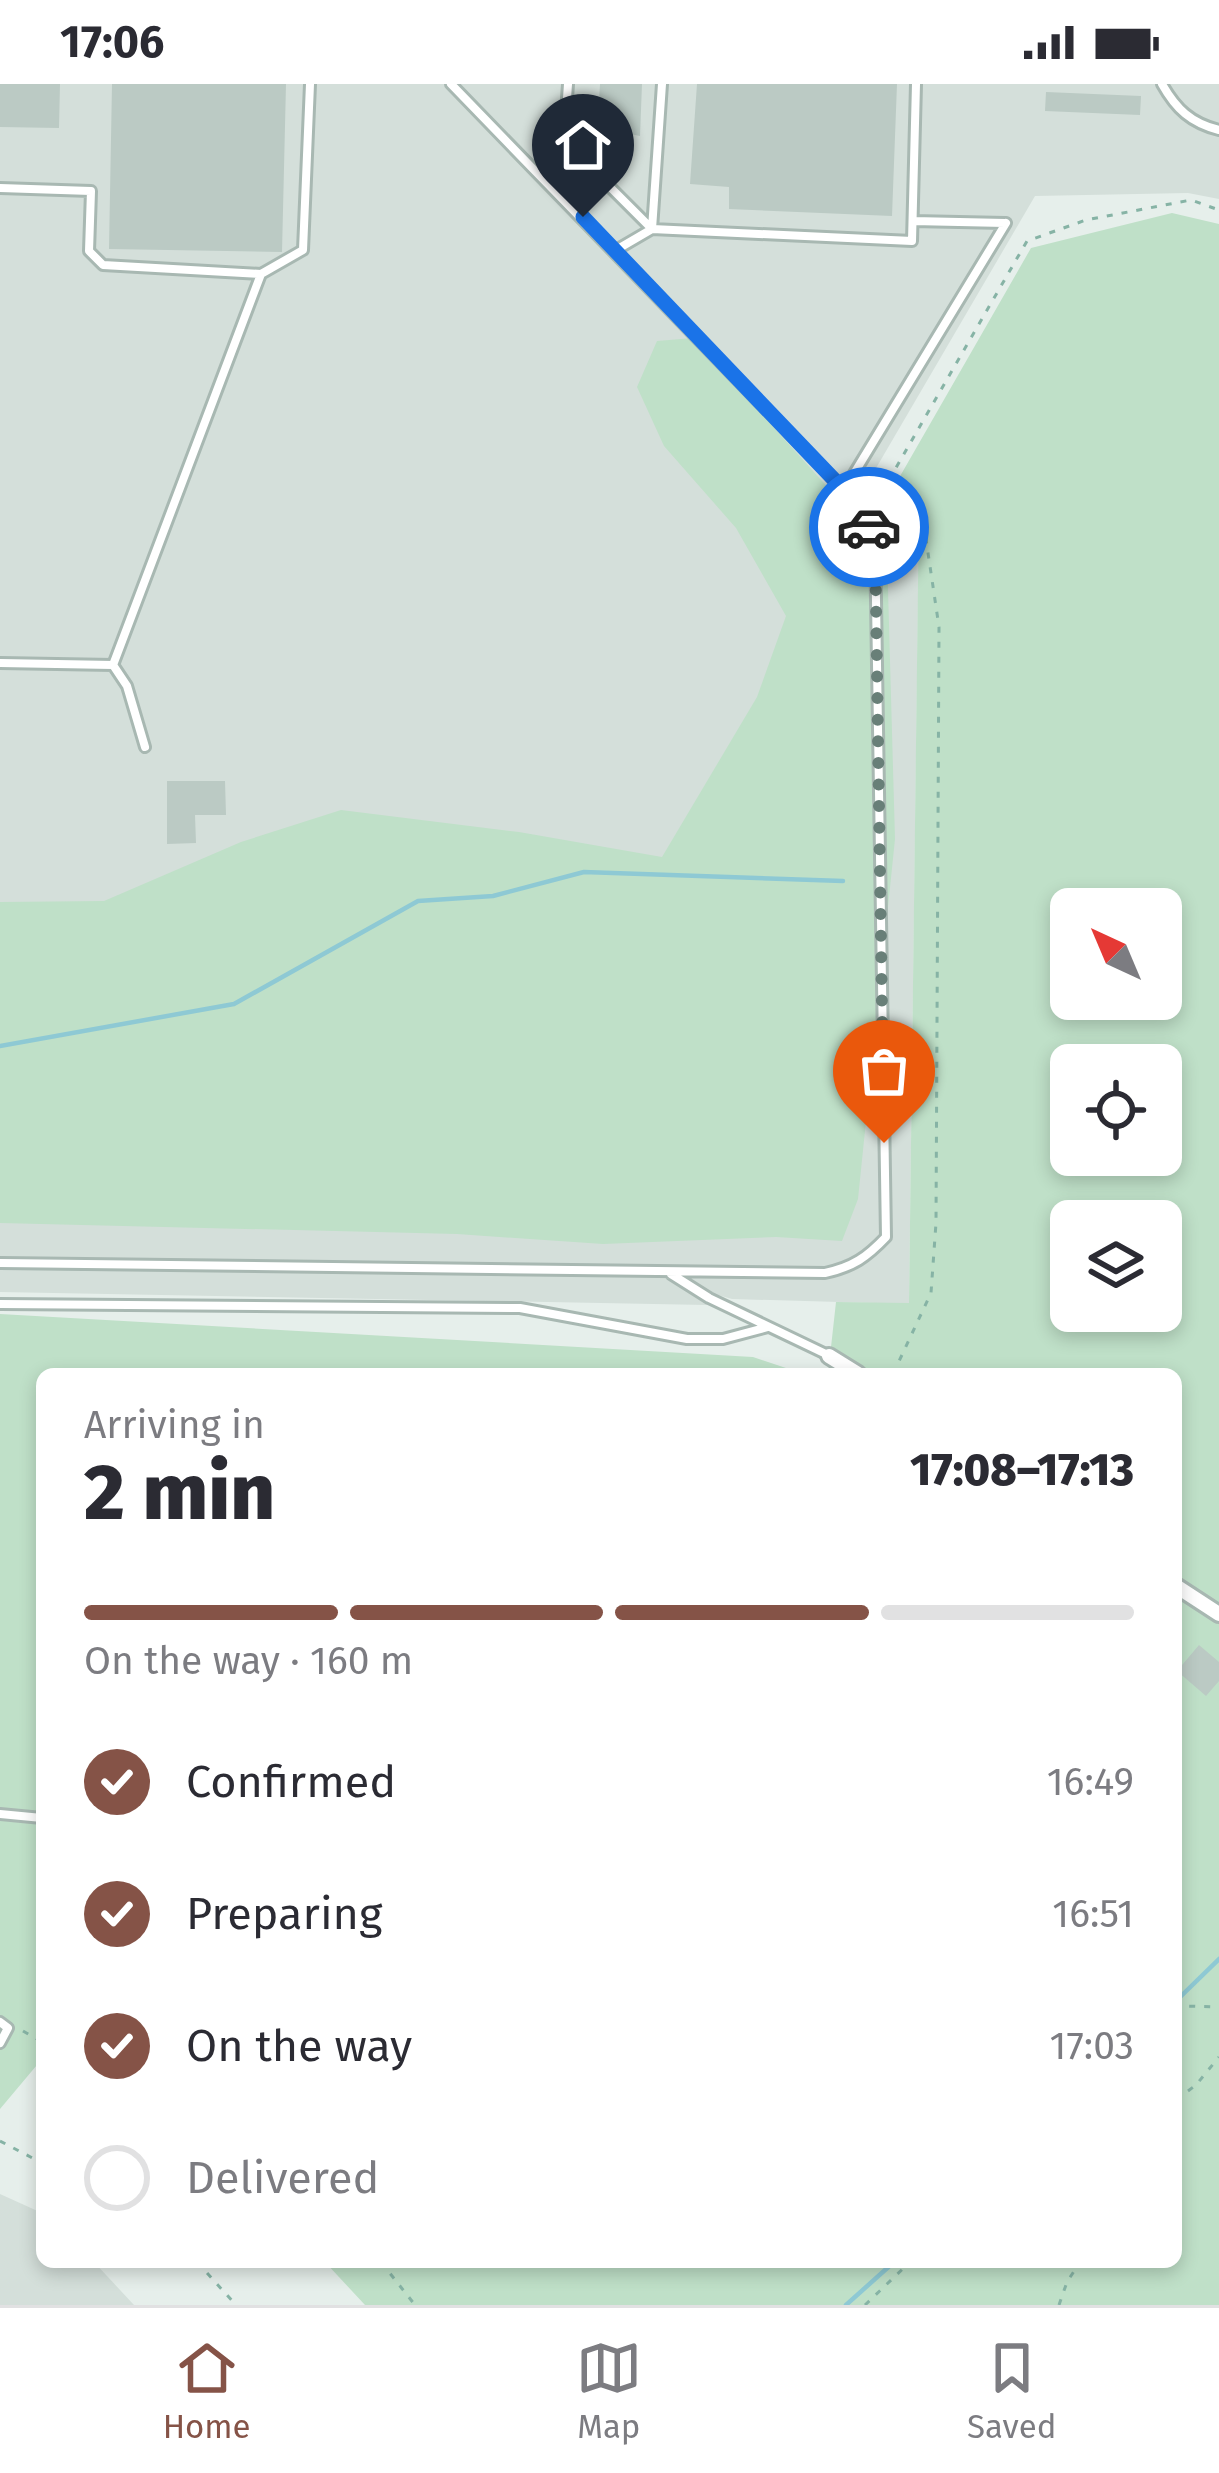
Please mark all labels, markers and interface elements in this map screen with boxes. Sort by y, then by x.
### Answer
text: 17:06 [60,15,164,69]
pin [532,94,634,217]
icon: home [550,112,616,178]
courier [809,467,929,587]
icon: car [836,494,902,560]
north arrow [1050,888,1182,1020]
map controls [1050,888,1182,1332]
pin [833,1020,935,1143]
icon: bag [851,1038,917,1104]
button: locate [1050,1044,1182,1176]
button: layers [1050,1200,1182,1332]
text: Arriving in [84,1402,265,1448]
text: 17:08–17:13 [910,1443,1134,1497]
text: 2 min [84,1446,275,1540]
text: On the way · 160 m [84,1638,413,1684]
icon: check [84,1749,150,1815]
text: Confirmed [186,1755,396,1809]
text: 16:49 [1047,1759,1134,1805]
icon: check [84,1881,150,1947]
text: Preparing [186,1887,382,1941]
text: 16:51 [1052,1891,1134,1937]
icon: check [84,2013,150,2079]
text: On the way [186,2019,412,2073]
text: 17:03 [1050,2023,1134,2069]
text: Delivered [186,2151,379,2205]
tab: Home [163,2335,251,2447]
tab: Map [576,2335,642,2447]
tab: Saved [967,2335,1056,2447]

